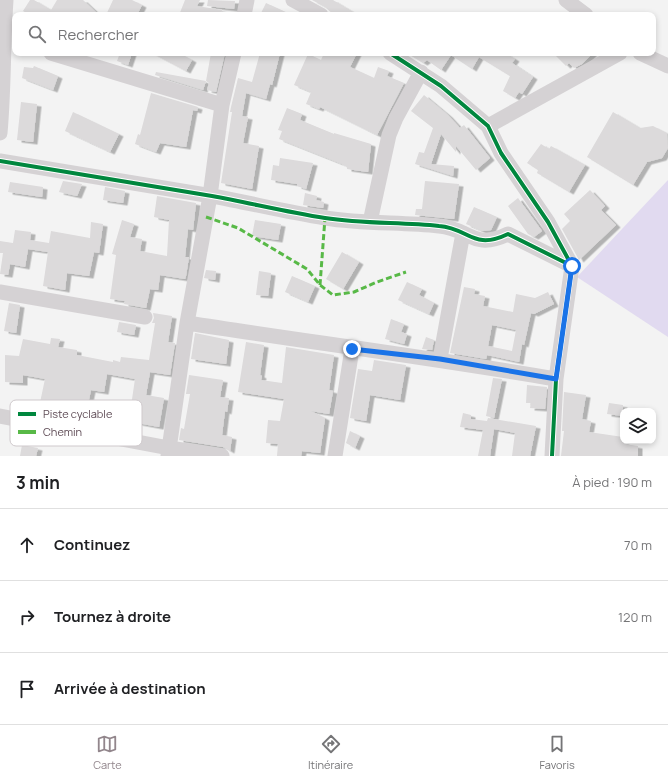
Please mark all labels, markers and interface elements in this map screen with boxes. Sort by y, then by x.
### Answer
search box [12,12,656,56]
icon: search [26,23,48,45]
text: Rechercher [58,24,139,45]
route start [563,257,581,275]
route end [343,340,361,358]
legend [10,400,142,446]
text: Piste cyclable [43,406,113,421]
map controls [620,408,656,444]
button: layers [620,408,656,444]
text: Chemin [43,424,82,439]
text: 3 min [16,471,60,494]
text: À pied · 190 m [572,473,652,491]
icon: ahead [16,534,38,556]
text: Continuez [54,534,130,555]
text: 70 m [624,536,652,554]
icon: right [16,606,38,628]
text: Tournez à droite [54,606,171,627]
text: 120 m [618,608,652,626]
icon: arrive [16,678,38,700]
text: Arrivée à destination [54,678,206,699]
tab: Carte [93,733,122,772]
tab: Itinéraire [308,733,353,772]
tab: Favoris [539,733,575,772]

